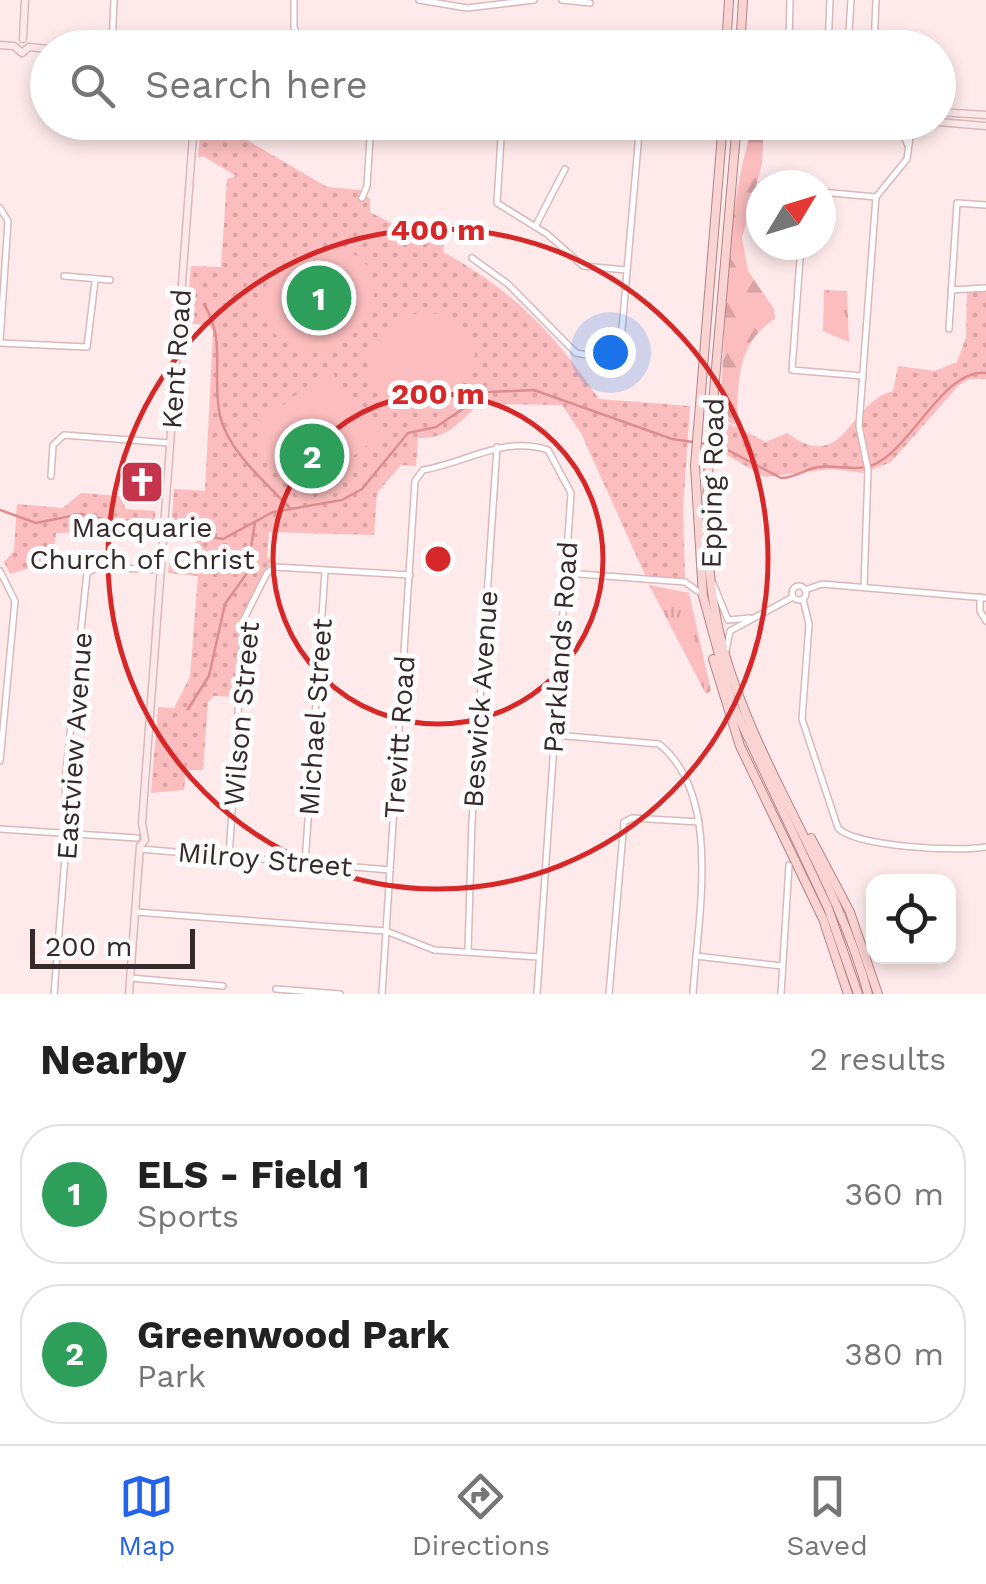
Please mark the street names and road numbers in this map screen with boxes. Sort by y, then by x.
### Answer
street label: Kent Road [155,288,198,430]
street label: Epping Road [695,397,730,569]
street label: Parklands Road [537,540,584,754]
street label: Beswick Avenue [456,589,505,809]
street label: Michael Street [292,617,339,817]
street label: Wilson Street [217,620,266,808]
street label: Eastview Avenue [50,631,99,861]
street label: Trevitt Road [377,654,422,820]
street label: Milroy Street [176,835,354,884]

